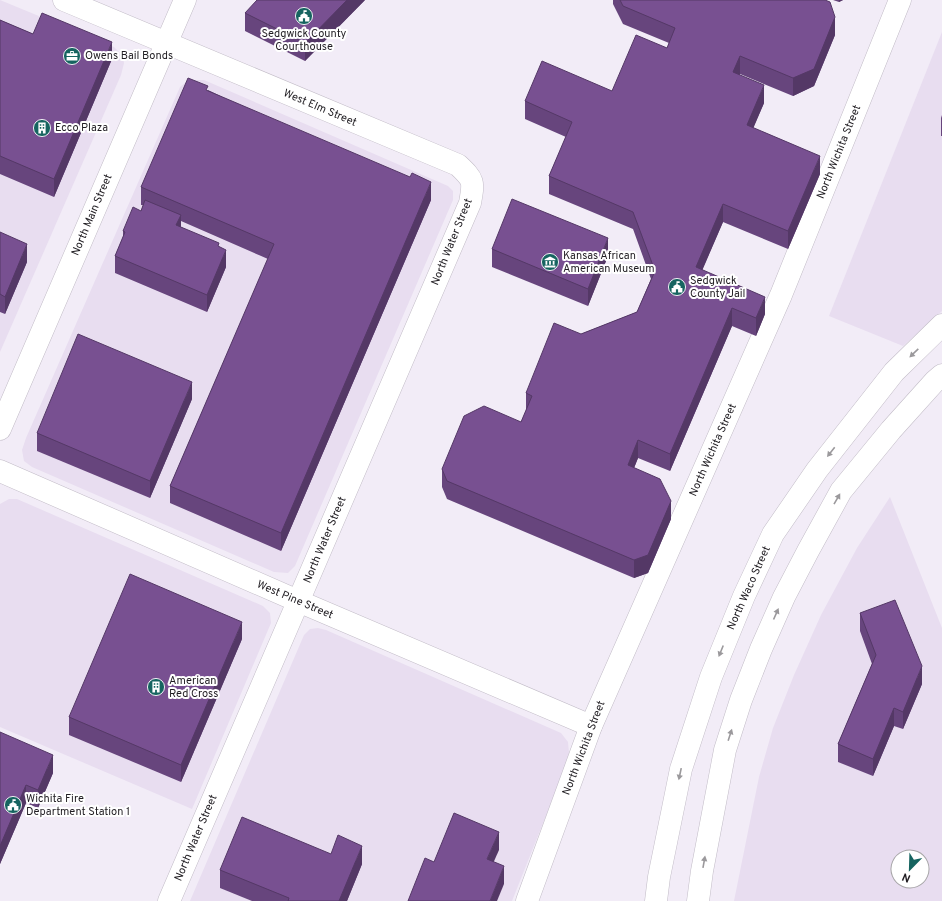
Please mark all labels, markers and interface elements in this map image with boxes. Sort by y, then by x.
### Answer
public building icon: Sedgwick County Courthouse [294,6,314,26]
place label: Sedgwick County Courthouse [262,27,347,54]
office icon: Owens Bail Bonds [62,46,82,66]
place label: Owens Bail Bonds [85,49,173,63]
street label: West Elm Street [281,86,359,130]
street label: North Wichita Street [814,103,864,201]
building icon: Ecco Plaza [32,118,52,138]
place label: Ecco Plaza [55,121,108,135]
street label: North Main Street [69,172,115,258]
street label: North Water Street [428,196,476,288]
place label: Kansas African American Museum [563,249,655,276]
museum icon: Kansas African American Museum [540,252,560,272]
place label: Sedgwick County Jail [690,274,745,301]
public building icon: Sedgwick County Jail [667,277,687,297]
one-way arrow [909,348,919,358]
street label: North Wichita Street [686,401,740,499]
one-way arrow [826,447,835,458]
one-way arrow [834,493,840,505]
street label: North Water Street [300,495,350,585]
street label: North Waco Street [724,544,774,632]
street label: West Pine Street [255,578,335,622]
one-way arrow [774,607,780,619]
one-way arrow [718,645,724,657]
place label: American Red Cross [169,674,218,701]
building icon: American Red Cross [146,677,166,697]
street label: North Wichita Street [560,699,608,797]
one-way arrow [727,729,733,741]
one-way arrow [676,768,682,780]
place label: Wichita Fire Department Station 1 [26,792,130,819]
street label: North Water Street [171,793,221,883]
public building icon: Wichita Fire Department Station 1 [3,795,23,815]
north arrow [890,849,930,889]
one-way arrow [701,856,707,868]
text: N [900,869,913,885]

